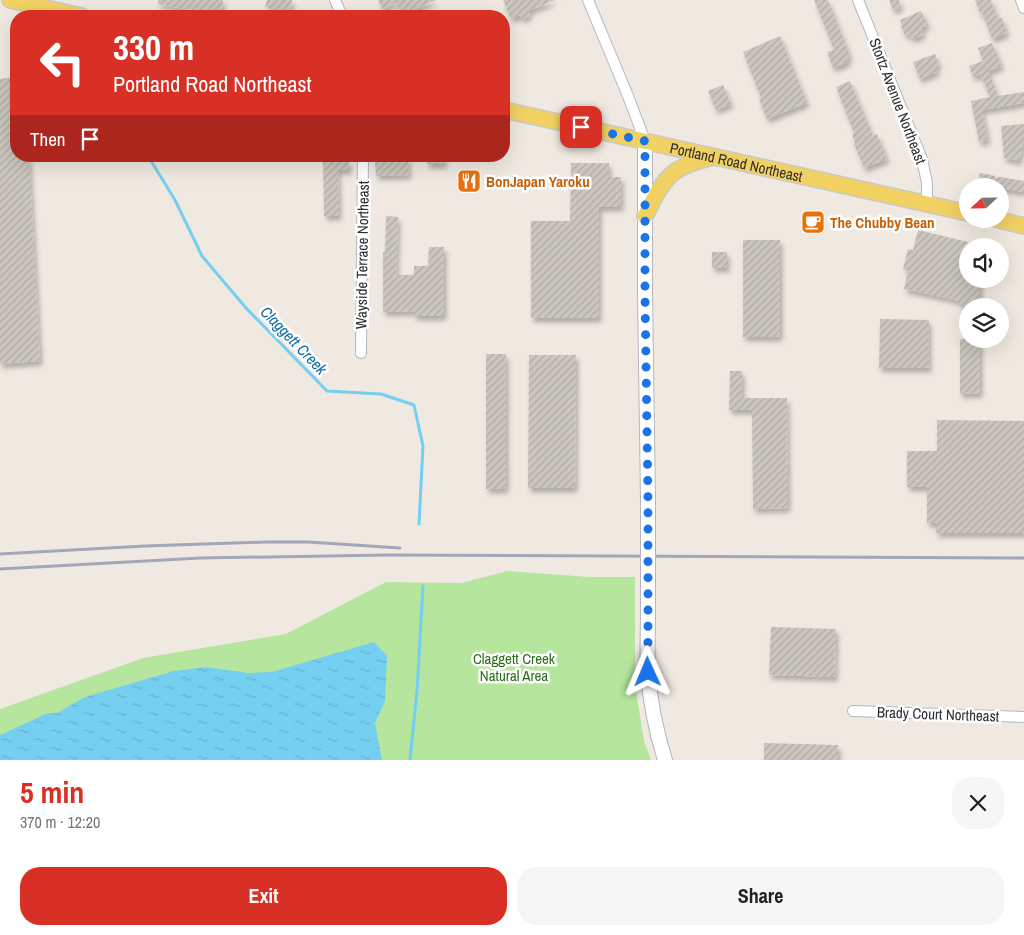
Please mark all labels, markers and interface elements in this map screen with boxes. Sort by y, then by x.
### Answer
text: 330 m [113,24,194,71]
icon: left [30,30,95,95]
street label: Stortz Avenue Northeast [864,35,932,167]
text: Portland Road Northeast [113,69,312,99]
pin [560,106,602,148]
icon: arrive [567,113,595,141]
icon: arrive [76,125,104,153]
text: Then [30,126,66,152]
street label: Portland Road Northeast [668,137,805,187]
restaurant icon: BonJapan Yaroku [456,168,482,194]
place label: BonJapan Yaroku [486,171,590,192]
north arrow [959,178,1009,228]
map controls [959,178,1009,348]
street label: Wayside Terrace Northeast [350,180,374,329]
cafe icon: The Chubby Bean [800,209,826,235]
place label: The Chubby Bean [830,212,935,233]
button: sound [959,238,1009,288]
button: layers [959,298,1009,348]
water label: Claggett Creek [256,301,333,379]
position arrow [621,645,673,697]
park label: Claggett Creek Natural Area [473,648,556,686]
street label: Brady Court Northeast [876,701,1000,727]
text: 5 min [20,772,84,812]
button: close [952,777,1004,829]
text: 370 m · 12:20 [20,811,100,833]
button: Exit [20,867,507,925]
button: Share [517,867,1004,925]

